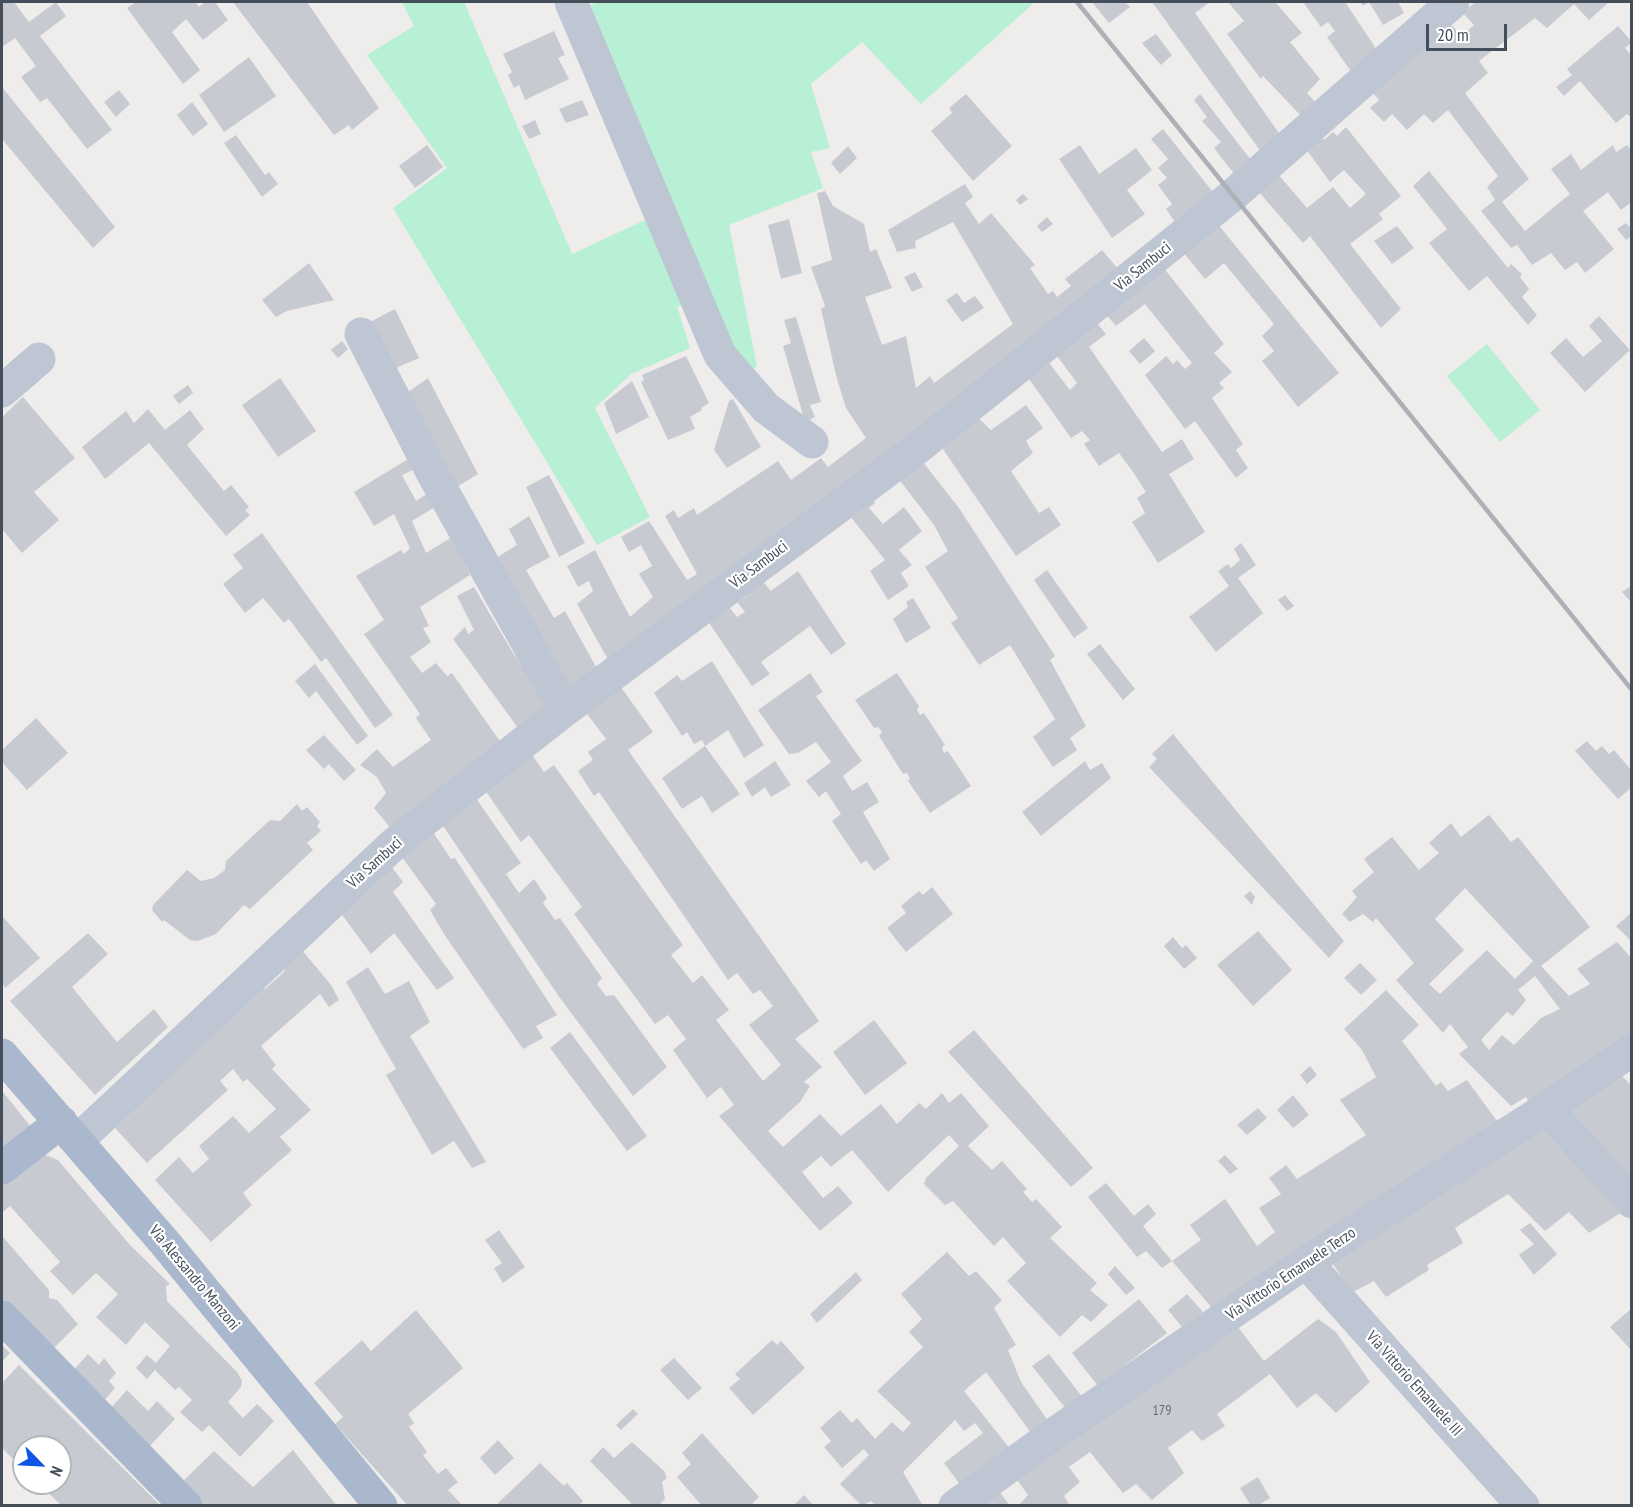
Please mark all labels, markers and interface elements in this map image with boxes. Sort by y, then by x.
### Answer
scale bar [1429,12,1510,50]
text: 20 m [1437,23,1469,46]
street label: Via Sambuci [1111,238,1175,296]
street label: Via Sambuci [726,537,792,593]
street label: Via Sambuci [344,833,406,893]
street label: Via Alessandro Manzoni [145,1222,243,1334]
street label: Via Vittorio Emanuele Terzo [1223,1223,1359,1325]
street label: Via Vittorio Emanuele III [1362,1328,1466,1440]
house number: 179 [1153,1403,1171,1419]
north arrow [12,1435,72,1495]
text: N [46,1463,68,1480]

